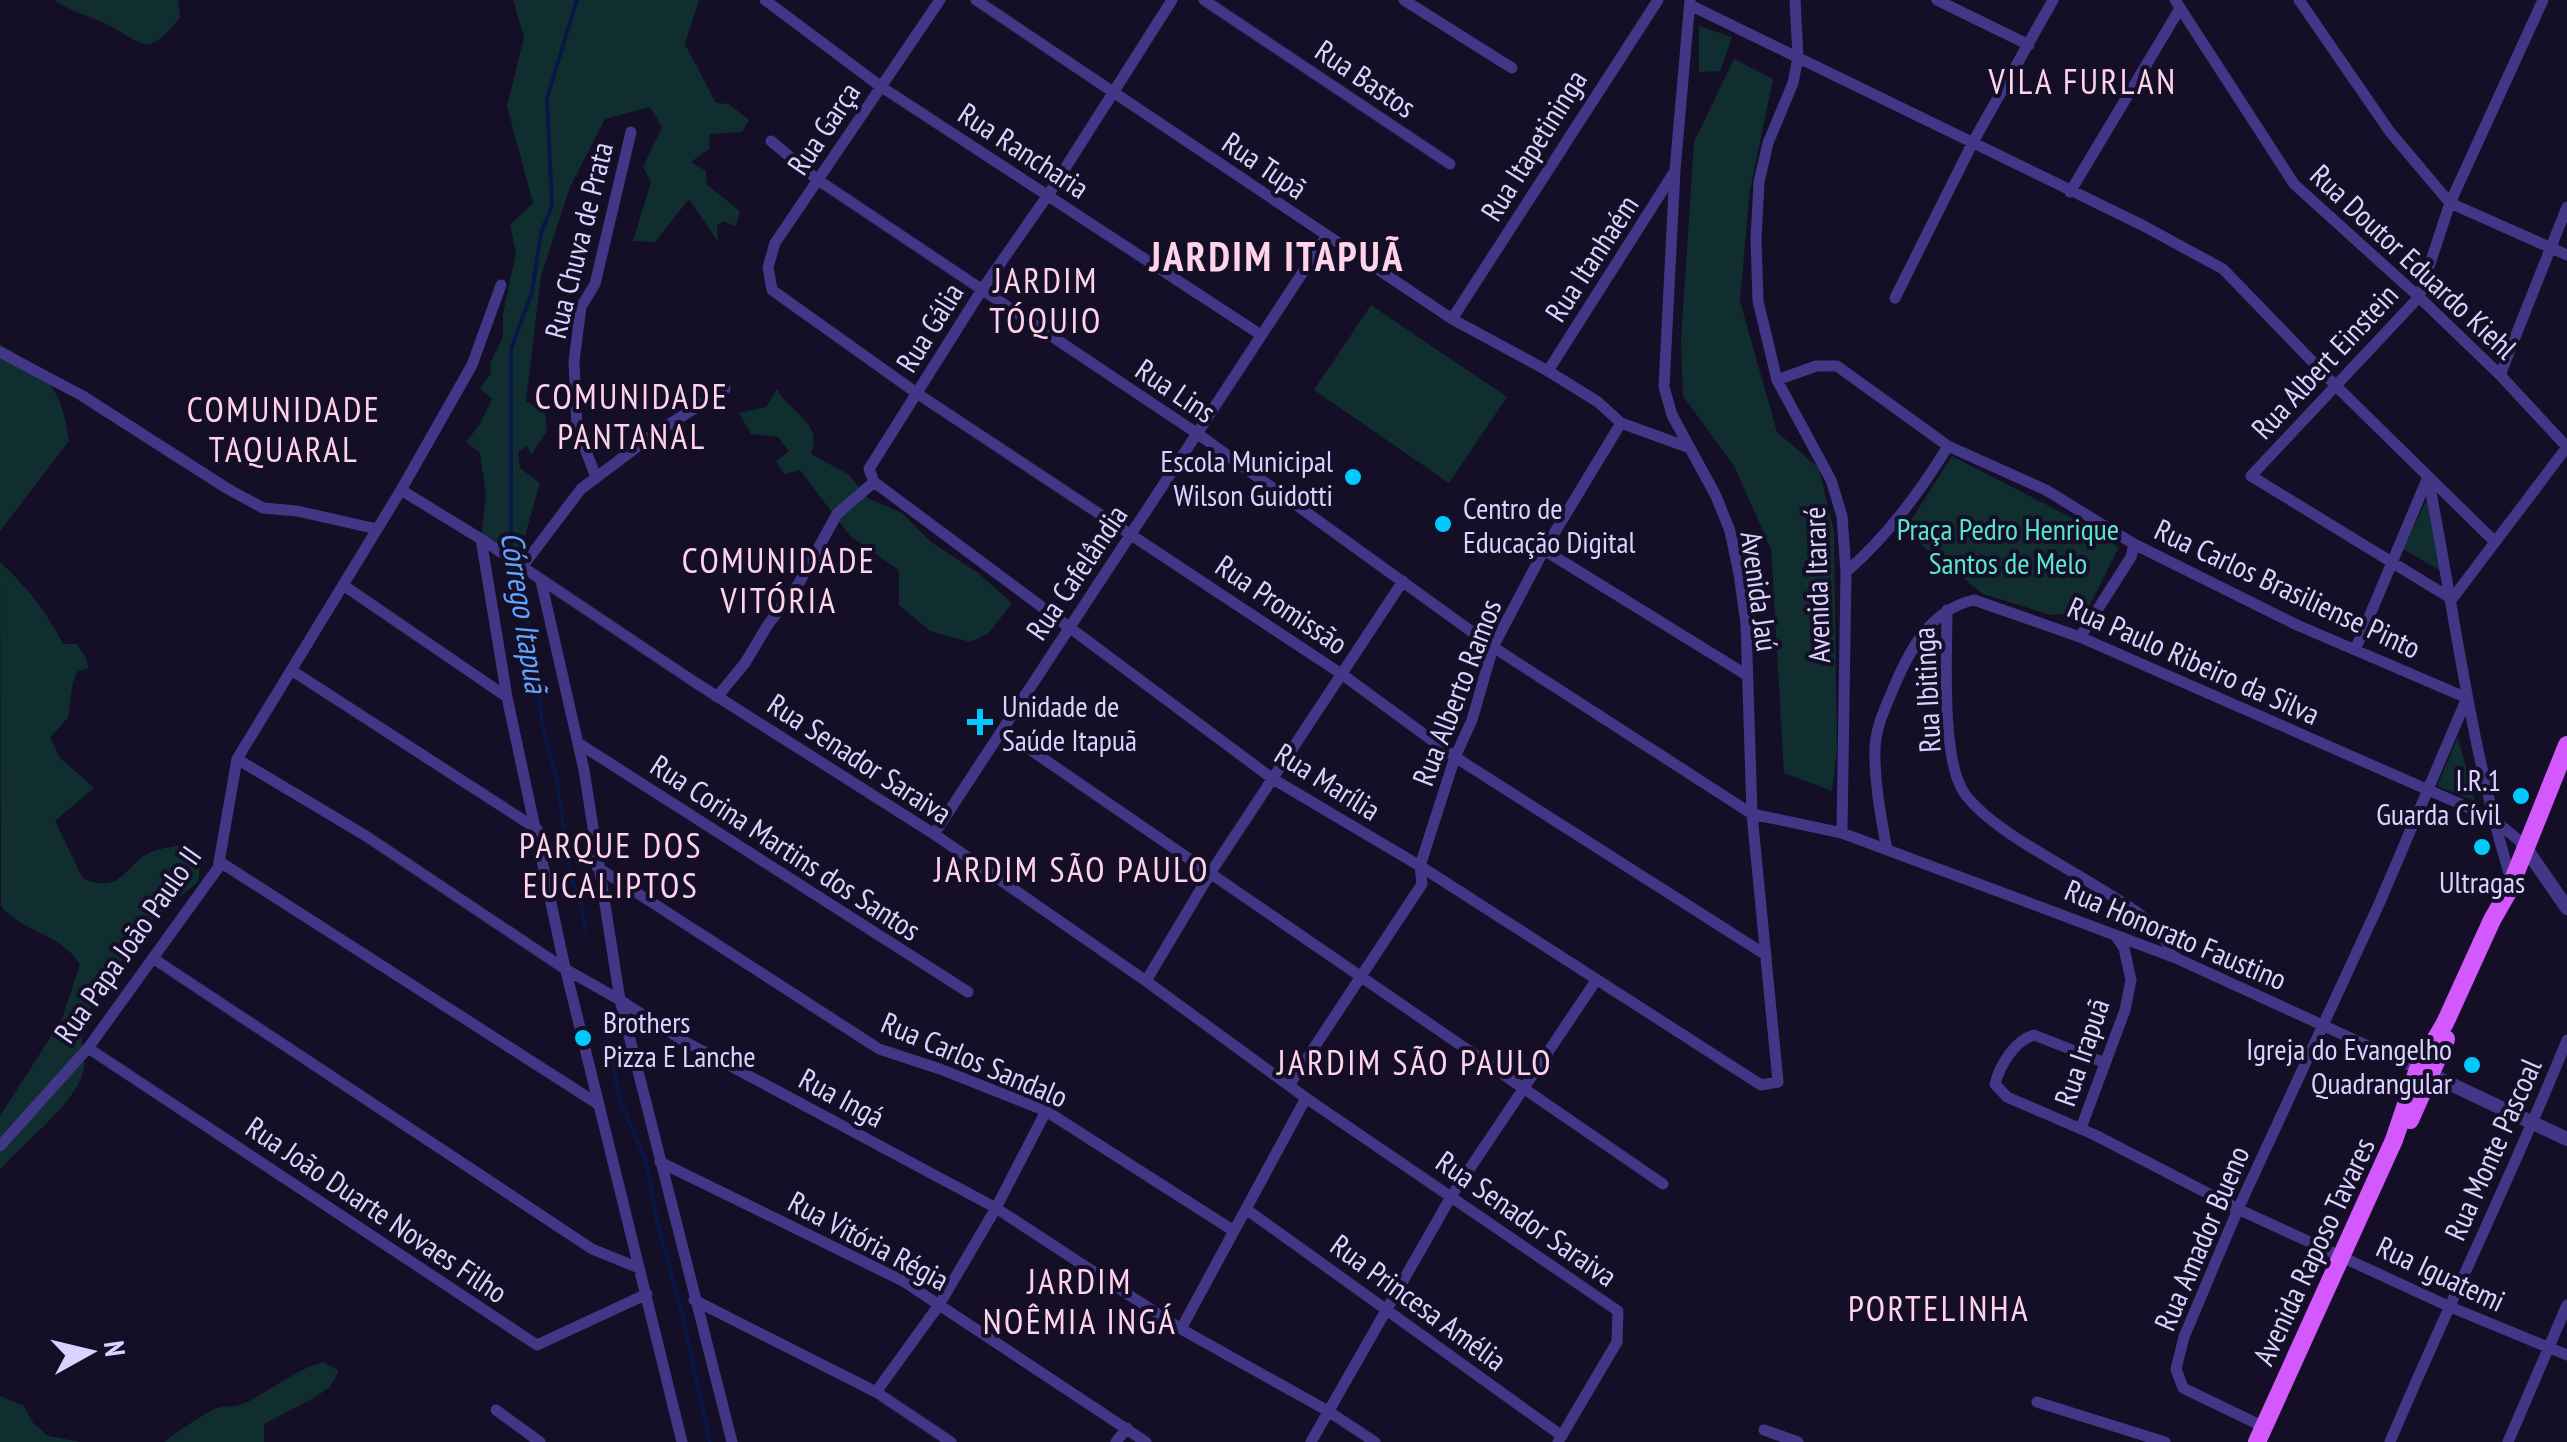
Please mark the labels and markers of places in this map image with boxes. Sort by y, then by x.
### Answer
place label: Escola Municipal Wilson Guidotti [1160,441,1333,514]
marker: Escola Municipal Wilson Guidotti [1342,466,1364,488]
place label: Centro de Educação Digital [1463,488,1636,561]
marker: Centro de Educação Digital [1432,513,1454,535]
place label: Unidade de Saúde Itapuã [1002,686,1137,759]
marker: Unidade de Saúde Itapuã [967,709,993,735]
place label: I.R.1 Guarda Cívil [2376,760,2501,833]
marker: I.R.1 Guarda Cívil [2510,785,2532,807]
marker: Ultragas [2471,836,2493,858]
place label: Ultragas [2439,862,2525,901]
place label: Brothers Pizza E Lanche [603,1002,756,1075]
marker: Brothers Pizza E Lanche [572,1027,594,1049]
place label: Igreja do Evangelho Quadrangular [2246,1029,2453,1102]
marker: Igreja do Evangelho Quadrangular [2461,1054,2483,1076]

